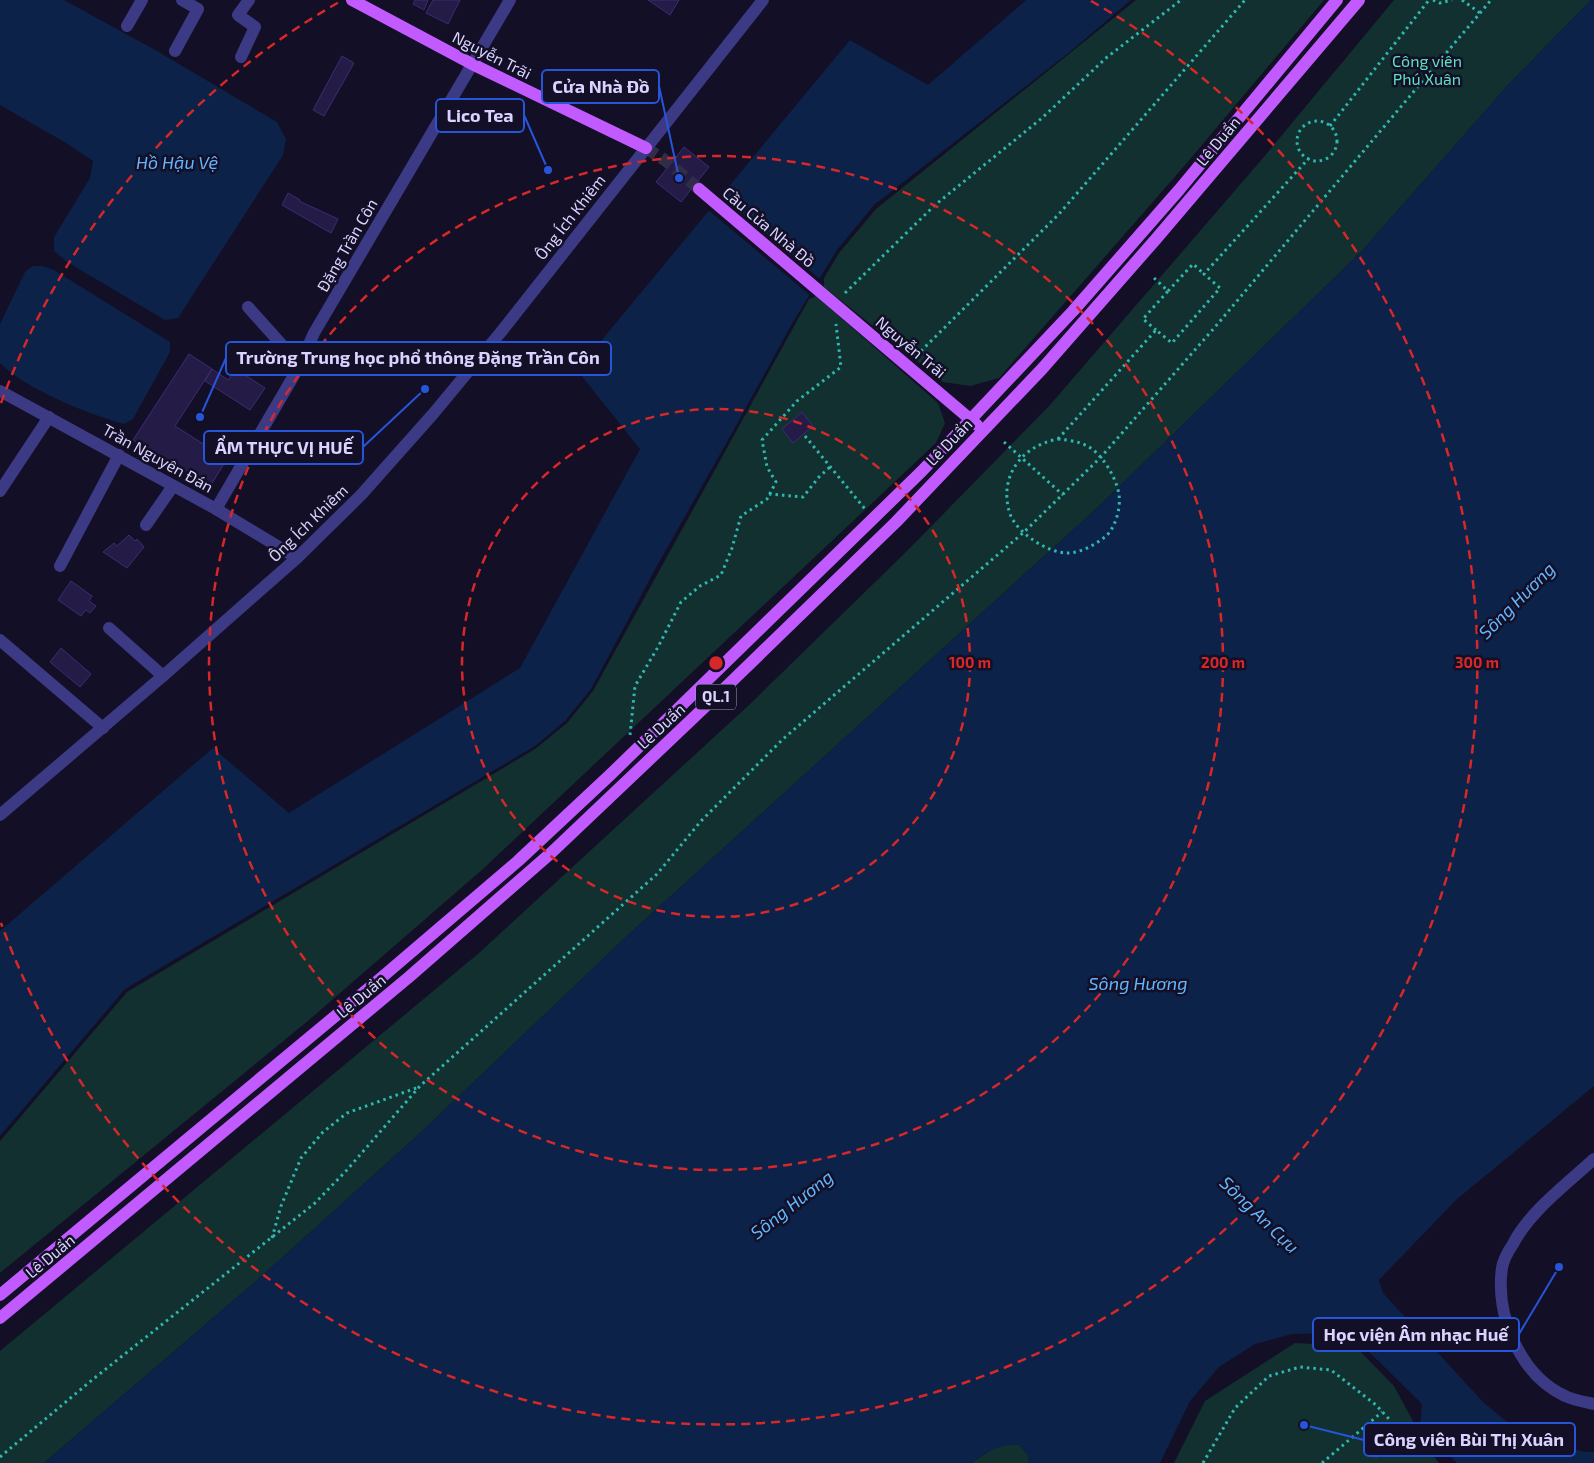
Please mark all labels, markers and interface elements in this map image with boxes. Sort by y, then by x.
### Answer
street label: Nguyễn Trãi [450,27,535,82]
park label: Công viên Phú Xuân [1392,51,1462,88]
callout: Cửa Nhà Đồ [542,70,659,103]
text: Cửa Nhà Đồ [552,75,650,97]
callout: Lico Tea [436,99,524,132]
text: Lico Tea [446,104,514,126]
street label: Lê Duẩn [1192,112,1244,169]
water label: Hồ Hậu Vệ [136,151,218,173]
street label: Ông Ích Khiêm [531,170,609,263]
street label: Cầu Cửa Nhà Đồ [719,183,819,271]
street label: Đặng Trần Côn [312,195,381,295]
street label: Nguyễn Trãi [872,312,950,381]
callout: Trường Trung học phổ thông Đặng Trần Côn [226,342,611,375]
text: Trường Trung học phổ thông Đặng Trần Côn [236,346,600,368]
street label: Lê Duẩn [922,414,976,469]
street label: Trần Nguyên Đán [99,419,217,496]
callout: ẨM THỰC VỊ HUẾ [204,431,363,464]
text: ẨM THỰC VỊ HUẾ [215,435,355,458]
street label: Ông Ích Khiêm [264,480,351,565]
water label: Sông Hương [1474,558,1559,643]
text: 100 m [949,653,991,671]
text: 200 m [1201,653,1245,671]
text: 300 m [1455,653,1499,671]
centre of rings [707,654,725,672]
road number: QL.1 [696,684,736,710]
street label: Lê Duẩn [633,699,688,752]
street label: Lê Duẩn [332,970,389,1022]
water label: Sông Hương [1089,972,1187,994]
water label: Sông Hương [746,1165,837,1243]
water label: Sông An Cựu [1216,1171,1304,1257]
street label: Lê Duẩn [21,1230,78,1282]
callout: Học viện Âm nhạc Huế [1313,1318,1519,1351]
text: Học viện Âm nhạc Huế [1323,1323,1510,1345]
callout: Công viên Bùi Thị Xuân [1364,1423,1575,1456]
text: Công viên Bùi Thị Xuân [1374,1428,1564,1450]

